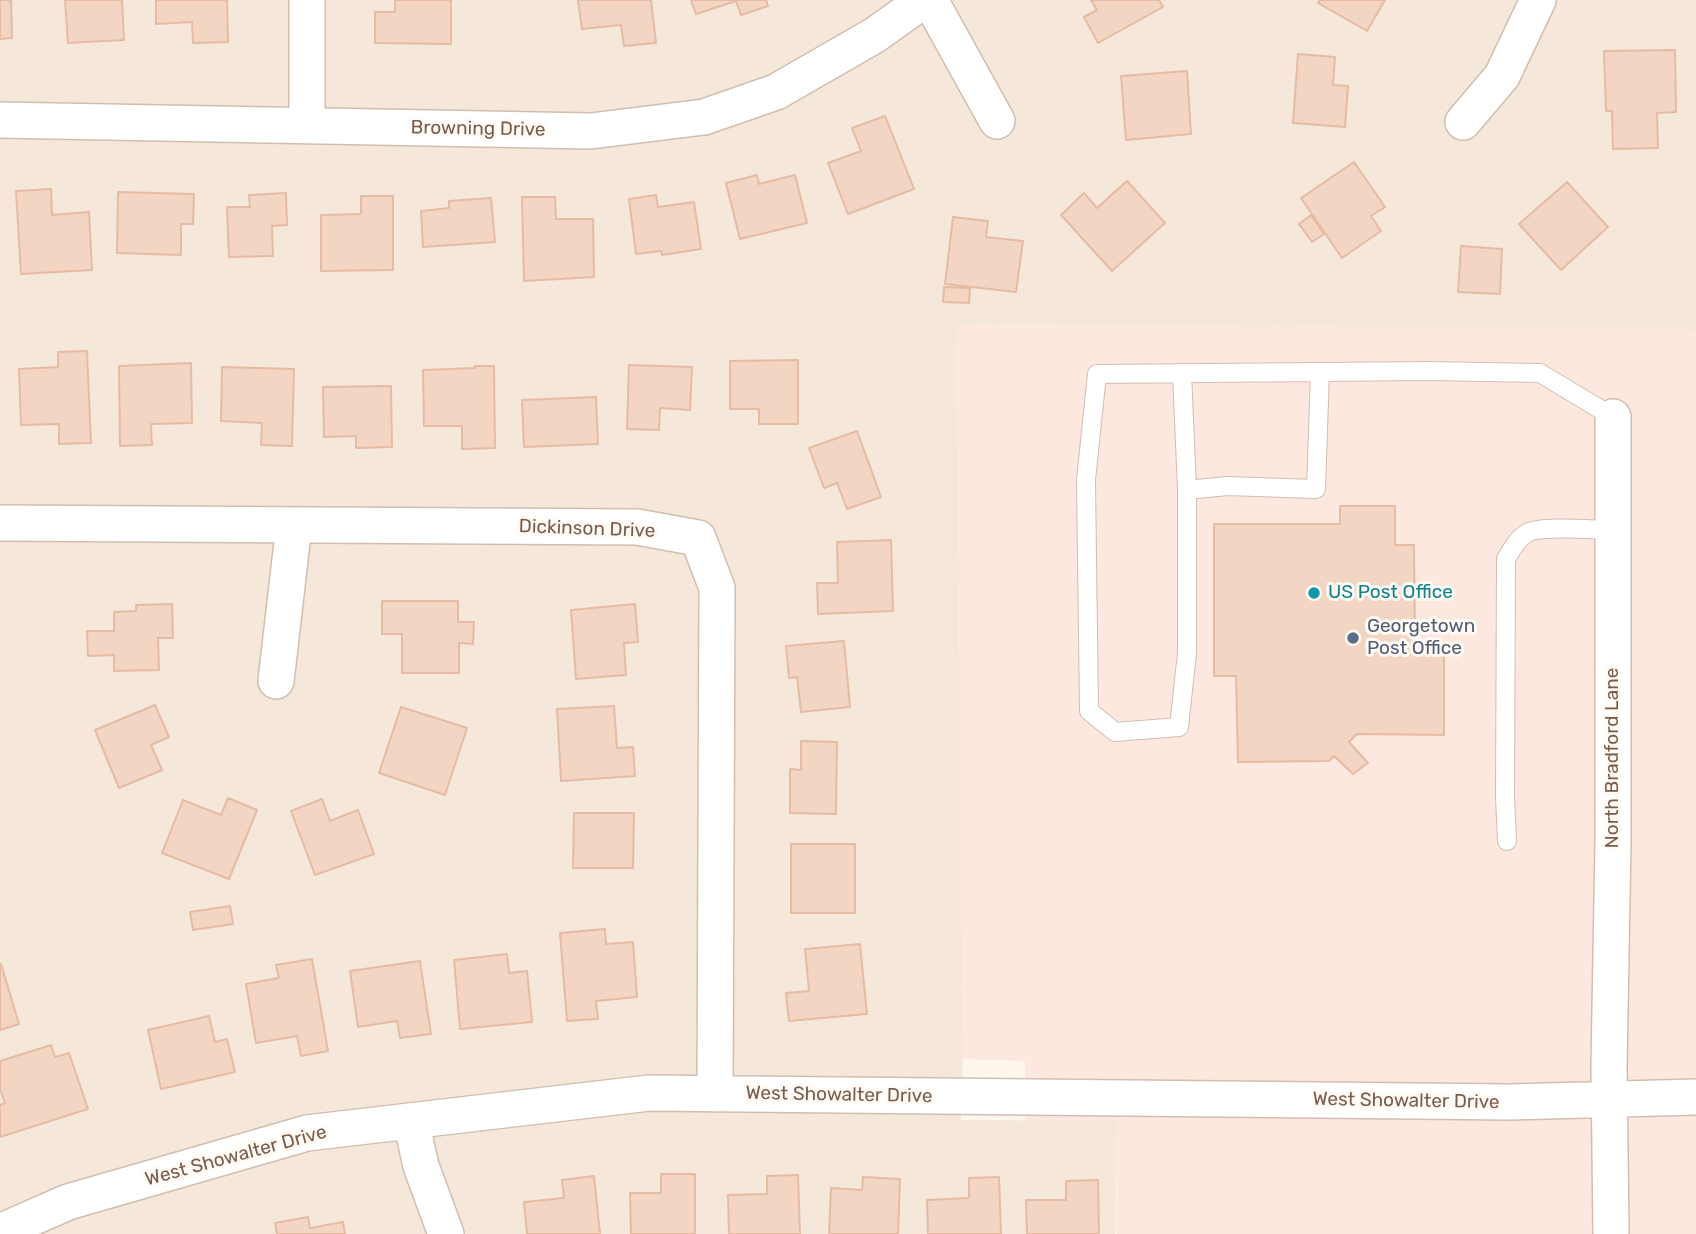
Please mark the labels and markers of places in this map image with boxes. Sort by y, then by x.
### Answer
place label: US Post Office [1328,582,1453,604]
marker: US Post Office [1306,585,1322,601]
place label: Georgetown Post Office [1367,616,1475,660]
marker: Georgetown Post Office [1345,630,1361,646]

